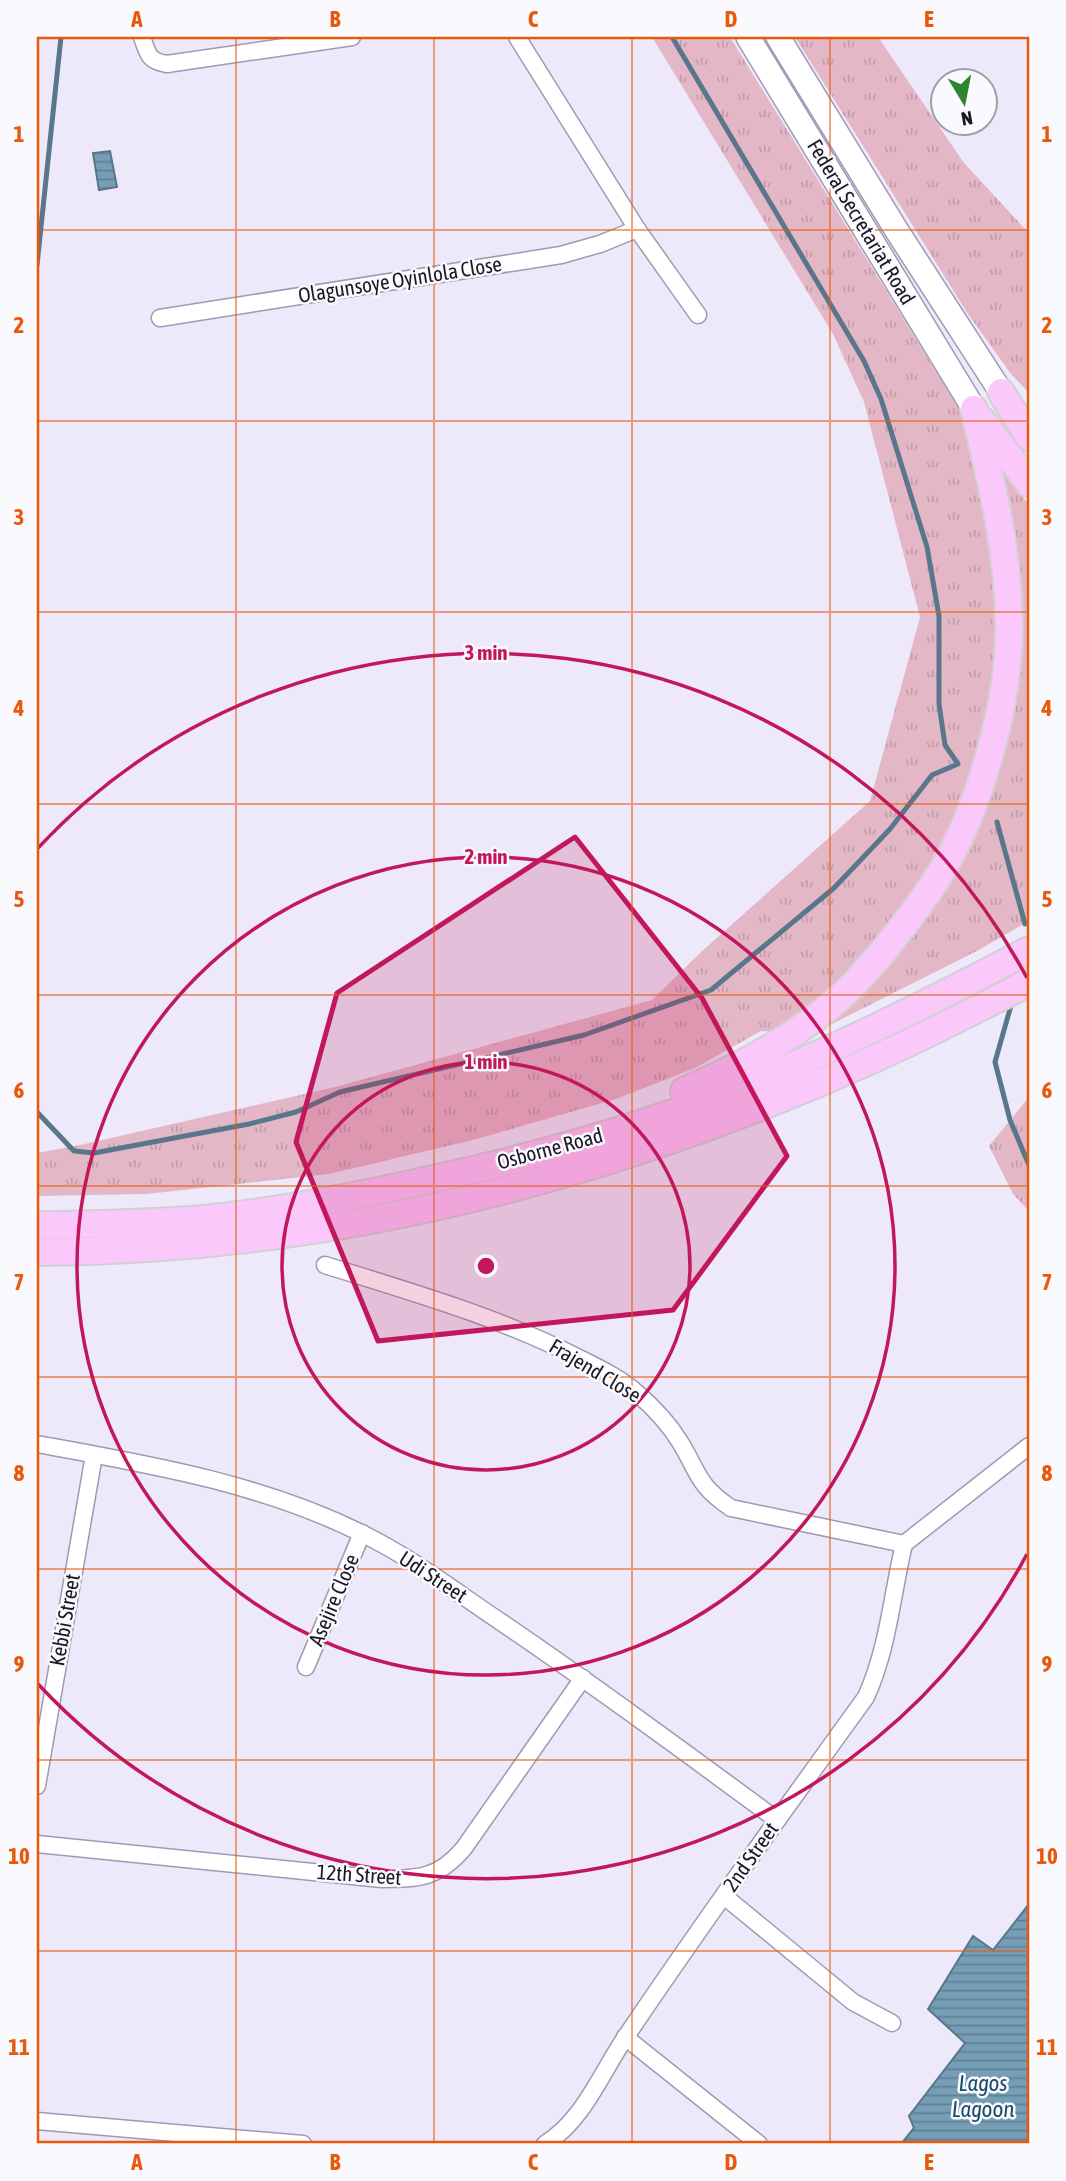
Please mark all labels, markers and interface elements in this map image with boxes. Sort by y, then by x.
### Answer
text: A [130,6,143,32]
text: B [330,6,341,32]
text: C [528,6,539,32]
text: D [725,6,738,32]
text: E [924,6,934,32]
north arrow [930,66,1000,136]
text: N [960,107,974,131]
text: 1 [14,121,25,147]
text: 1 [1042,121,1053,147]
street label: Federal Secretariat Road [803,135,921,308]
street label: Olagunsoye Oyinlola Close [296,251,503,307]
text: 2 [14,312,24,338]
text: 2 [1042,312,1052,338]
text: 3 [14,504,24,530]
text: 3 [1042,504,1052,530]
text: 3 min [465,640,507,664]
text: 4 [13,695,25,721]
text: 4 [1041,695,1053,721]
text: 2 min [465,844,507,868]
text: 5 [14,886,25,912]
text: 5 [1042,886,1053,912]
text: 1 min [465,1049,507,1073]
text: 6 [14,1077,25,1103]
text: 6 [1042,1077,1053,1103]
street label: Osborne Road [494,1122,605,1174]
centre of rings [474,1254,498,1278]
text: 7 [14,1269,24,1295]
text: 7 [1042,1269,1052,1295]
street label: Frajend Close [545,1333,646,1407]
text: 8 [14,1460,25,1486]
text: 8 [1042,1460,1053,1486]
street label: Udi Street [395,1545,472,1607]
street label: Asejire Close [303,1550,363,1649]
street label: Kebbi Street [44,1572,84,1668]
text: 9 [14,1651,25,1677]
text: 9 [1042,1651,1053,1677]
street label: 2nd Street [718,1817,783,1896]
text: 10 [8,1843,30,1869]
text: 10 [1036,1843,1058,1869]
street label: 12th Street [316,1859,402,1889]
text: 11 [8,2034,30,2060]
text: 11 [1036,2034,1058,2060]
water label: Lagos Lagoon [952,2070,1014,2122]
text: A [130,2149,143,2175]
text: B [330,2149,341,2175]
text: C [528,2149,539,2175]
text: D [725,2149,738,2175]
text: E [924,2149,934,2175]

